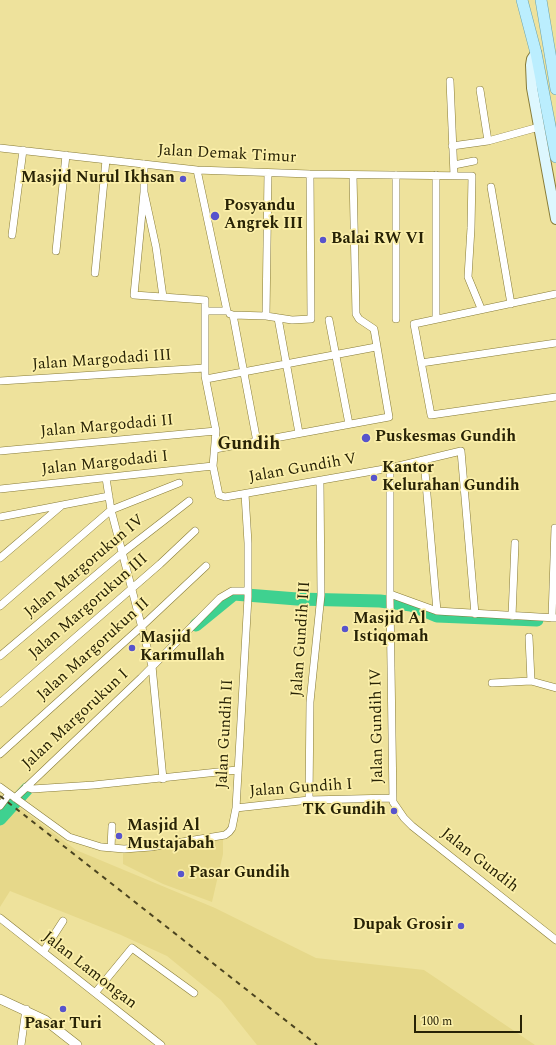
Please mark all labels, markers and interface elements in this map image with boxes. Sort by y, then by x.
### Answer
street label: Jalan Demak Timur [157,142,297,168]
place label: Masjid Nurul Ikhsan [21,169,175,189]
marker: Masjid Nurul Ikhsan [178,174,188,184]
place label: Posyandu Angrek III [224,197,303,235]
marker: Posyandu Angrek III [209,210,221,222]
place label: Balai RW VI [331,230,424,250]
marker: Balai RW VI [318,235,328,245]
street label: Jalan Margodadi III [32,347,172,375]
street label: Jalan Margodadi II [40,412,174,442]
place label: Puskesmas Gundih [375,428,516,448]
marker: Puskesmas Gundih [360,432,372,444]
district label: Gundih [218,434,280,456]
street label: Jalan Margodadi I [41,448,169,480]
street label: Jalan Gundih V [248,450,358,488]
place label: Kantor Kelurahan Gundih [382,459,520,497]
marker: Kantor Kelurahan Gundih [369,473,379,483]
street label: Jalan Margorukun IV [21,511,149,623]
street label: Jalan Margorukun III [26,550,152,664]
street label: Jalan Gundih III [288,581,316,697]
street label: Jalan Margorukun II [34,594,154,706]
place label: Masjid Al Istiqomah [353,610,429,648]
marker: Masjid Al Istiqomah [340,624,350,634]
place label: Masjid Karimullah [140,629,225,667]
marker: Masjid Karimullah [127,643,137,653]
street label: Jalan Margorukun I [19,666,133,774]
street label: Jalan Gundih IV [367,668,389,784]
street label: Jalan Gundih II [214,679,238,789]
street label: Jalan Gundih I [249,776,353,802]
place label: TK Gundih [302,801,386,821]
marker: TK Gundih [389,806,399,816]
place label: Masjid Al Mustajabah [127,817,215,855]
street label: Jalan Gundih [436,825,522,897]
marker: Masjid Al Mustajabah [114,831,124,841]
place label: Pasar Gundih [189,864,290,884]
marker: Pasar Gundih [176,869,186,879]
place label: Dupak Grosir [353,916,453,936]
marker: Dupak Grosir [456,921,466,931]
street label: Jalan Lamongan [38,928,140,1014]
marker: Pasar Turi [58,1004,68,1014]
scale bar [416,1007,524,1033]
text: 100 m [421,1012,452,1031]
place label: Pasar Turi [24,1015,102,1035]

